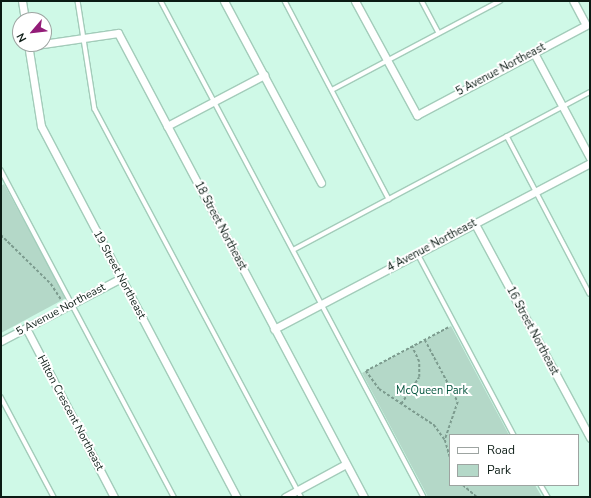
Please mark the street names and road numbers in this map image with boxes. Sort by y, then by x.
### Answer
street label: 5 Avenue Northeast [454,41,548,99]
street label: 18 Street Northeast [191,180,249,272]
street label: 4 Avenue Northeast [385,217,479,275]
street label: 19 Street Northeast [90,229,148,321]
street label: 5 Avenue Northeast [14,281,108,339]
street label: 16 Street Northeast [503,285,561,377]
street label: Hilton Crescent Northeast [34,353,106,473]

